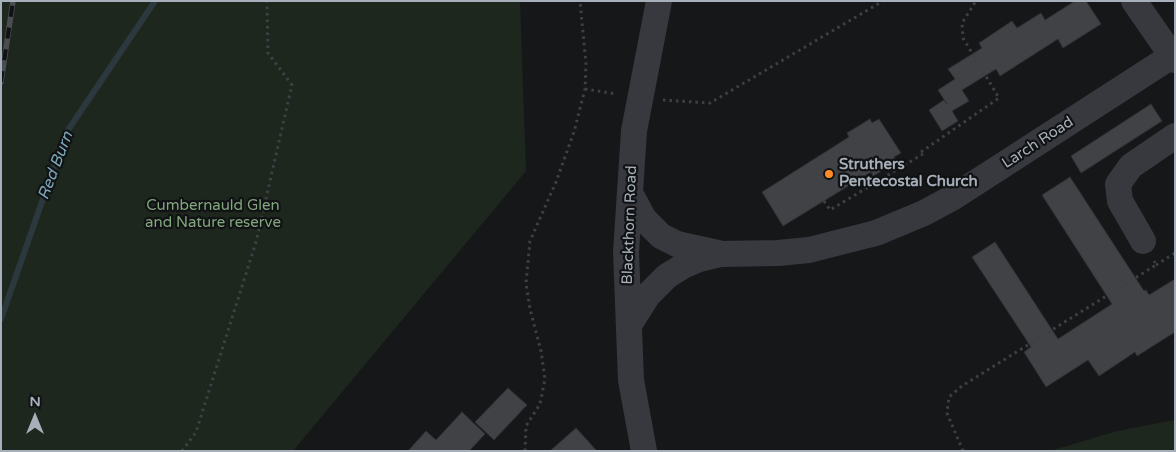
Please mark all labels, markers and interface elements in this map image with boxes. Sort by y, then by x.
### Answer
street label: Larch Road [999,113,1077,173]
water label: Red Burn [34,129,78,203]
place label: Struthers Pentecostal Church [839,156,978,191]
street label: Blackthorn Road [619,165,641,285]
marker: Struthers Pentecostal Church [823,168,835,180]
park label: Cumbernauld Glen and Nature reserve [145,197,281,232]
north arrow [10,392,60,442]
text: N [29,393,41,410]

